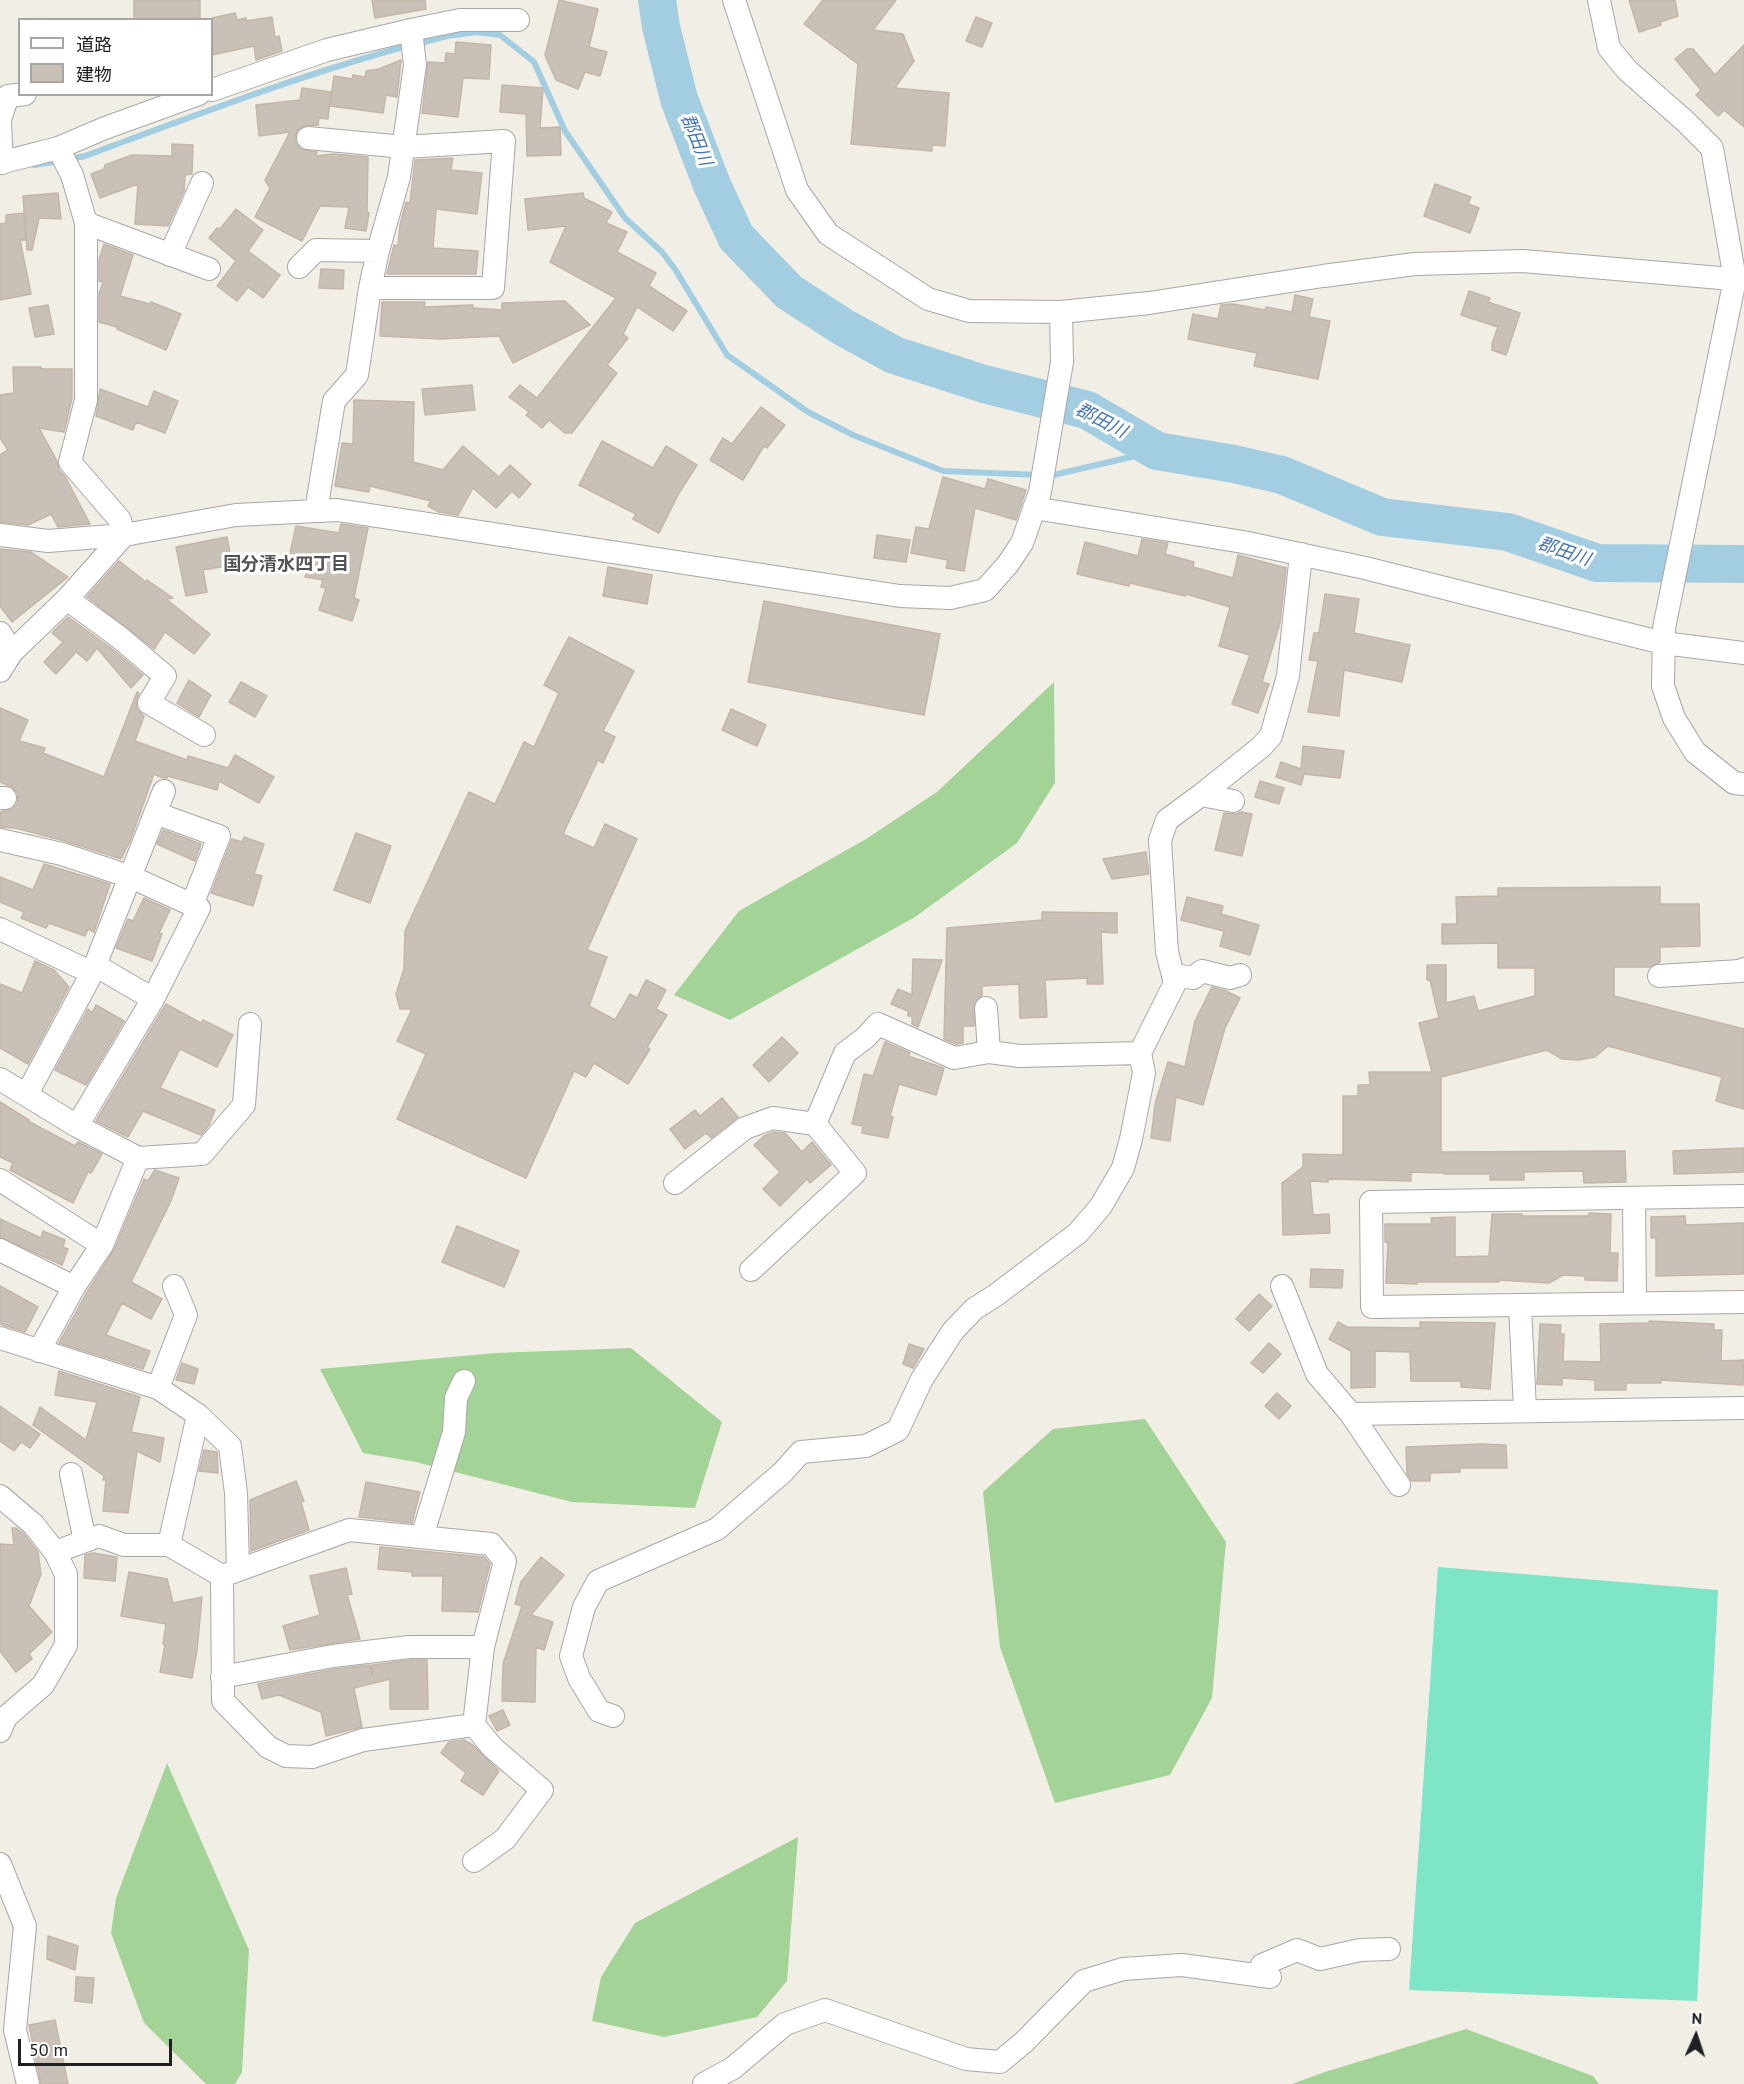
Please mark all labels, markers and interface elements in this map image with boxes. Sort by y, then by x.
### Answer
legend [18,18,213,96]
text: 道路 [76,33,112,56]
text: 建物 [76,63,112,86]
water label: 郡田川 [676,111,716,169]
water label: 郡田川 [1072,399,1130,443]
water label: 郡田川 [1535,533,1593,571]
district label: 国分清水四丁目 [223,554,349,576]
north arrow [1666,2006,1726,2066]
text: N [1691,2008,1703,2028]
scale bar [21,2027,176,2065]
text: 50 m [29,2038,68,2061]

